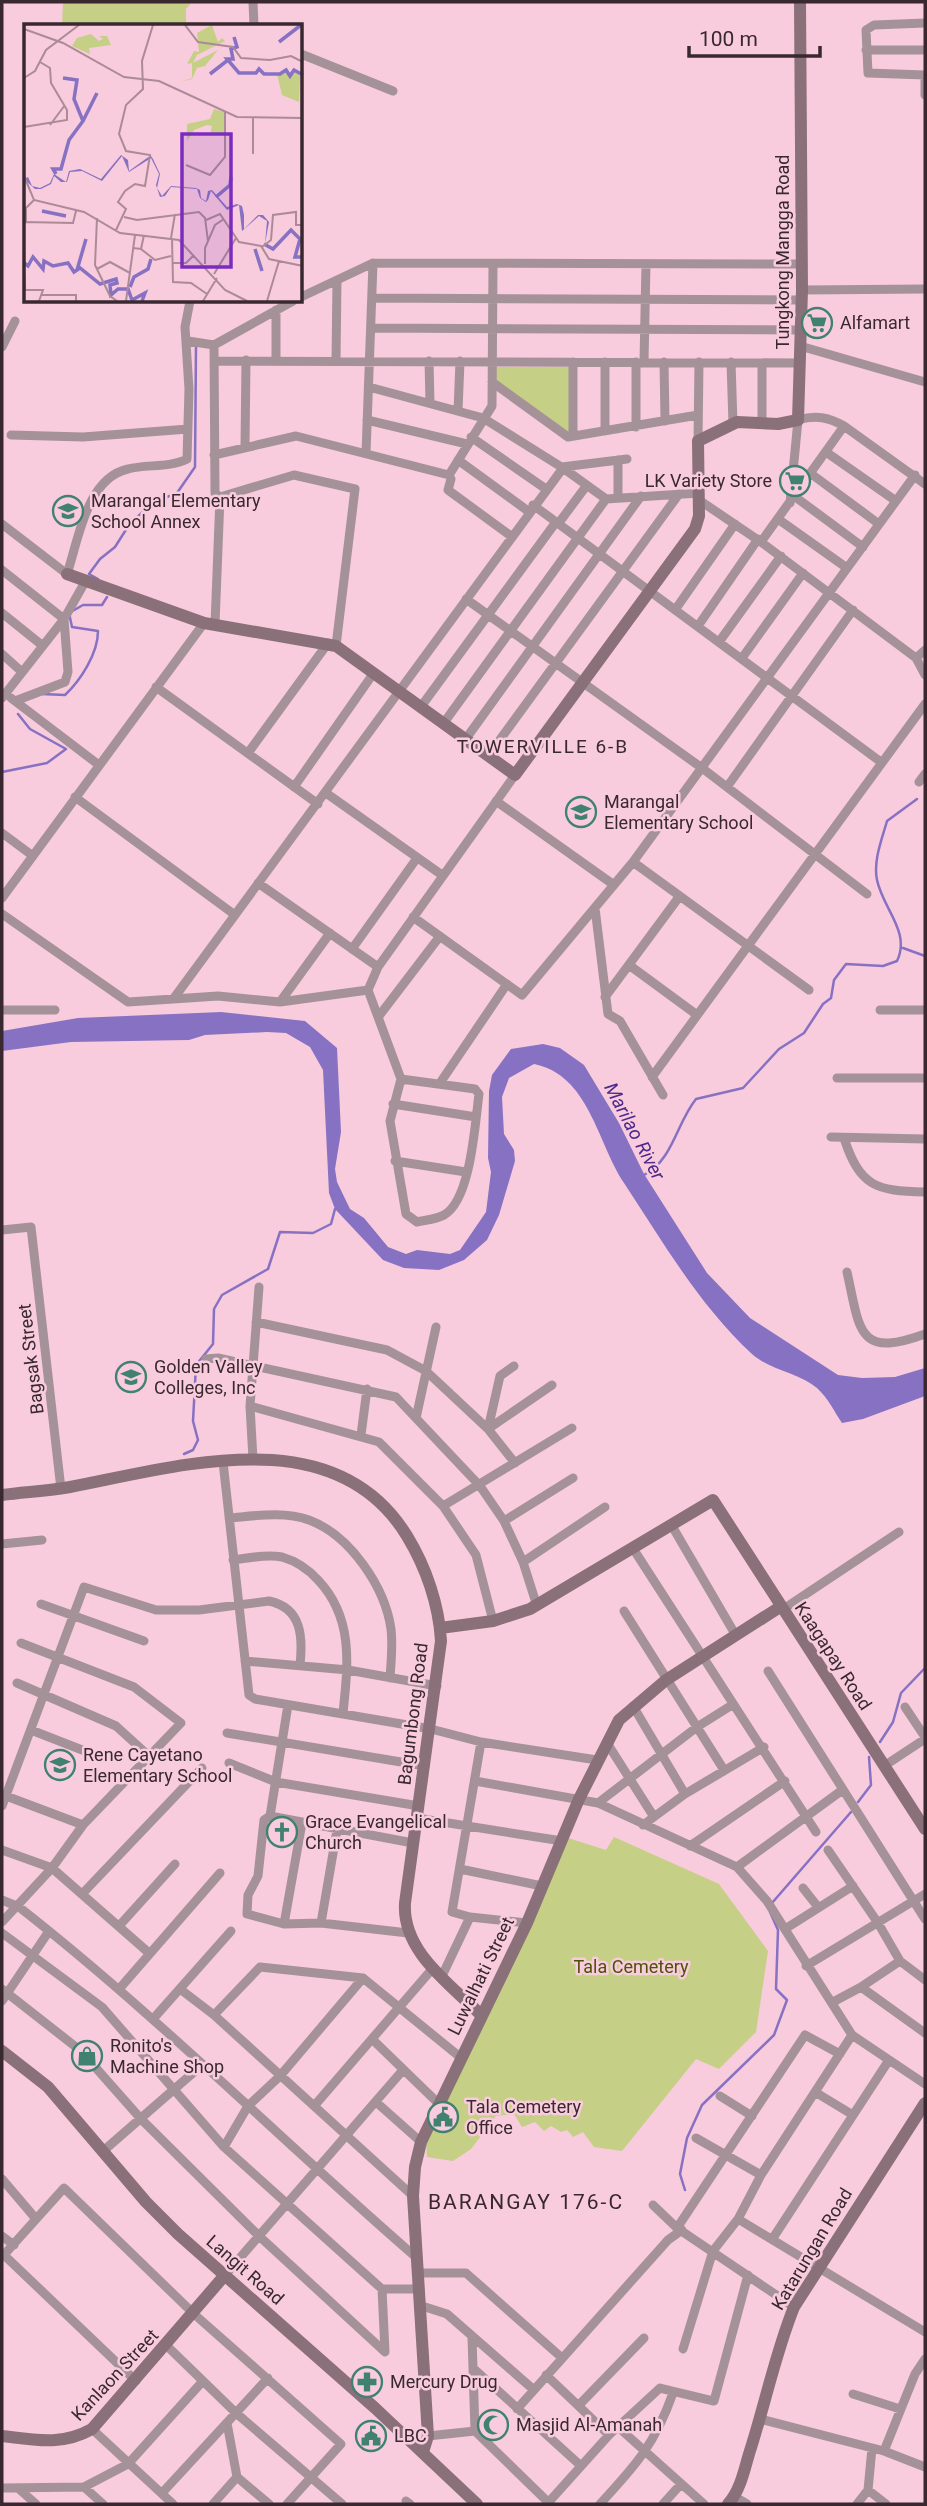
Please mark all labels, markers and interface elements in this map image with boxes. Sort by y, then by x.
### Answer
scale bar [689,14,820,58]
inset map [24,24,303,303]
text: 100 m [699,27,758,51]
street label: Tungkong Mangga Road [772,155,793,350]
supermarket icon: Alfamart [800,306,834,340]
place label: Alfamart [840,312,910,333]
supermarket icon: LK Variety Store [778,464,812,498]
place label: LK Variety Store [645,470,772,491]
place label: Marangal Elementary School Annex [91,490,261,532]
school or university icon: Marangal Elementary School Annex [51,494,85,528]
district label: TOWERVILLE 6-B [457,735,629,758]
place label: Marangal Elementary School [604,791,753,833]
school or university icon: Marangal Elementary School [564,795,598,829]
water label: Marilao River [599,1079,670,1185]
street label: Bagsak Street [13,1302,48,1416]
place label: Golden Valley Colleges, Inc [154,1356,263,1398]
school or university icon: Golden Valley Colleges, Inc [114,1360,148,1394]
street label: Kaagapay Road [791,1598,876,1714]
street label: Bagumbong Road [393,1642,432,1786]
place label: Rene Cayetano Elementary School [83,1744,232,1786]
school or university icon: Rene Cayetano Elementary School [43,1748,77,1782]
place label: Grace Evangelical Church [305,1811,447,1853]
church icon: Grace Evangelical Church [265,1815,299,1849]
street label: Luwalhati Street [443,1913,518,2038]
park label: Tala Cemetery [574,1956,689,1977]
place label: Ronito's Machine Shop [110,2035,224,2077]
shop icon: Ronito's Machine Shop [70,2039,104,2073]
place label: Tala Cemetery Office [466,2096,581,2138]
public building icon: Tala Cemetery Office [426,2100,460,2134]
street label: Katarungan Road [767,2184,856,2313]
district label: BARANGAY 176-C [428,2190,624,2214]
street label: Langit Road [202,2230,288,2309]
street label: Kanlaon Street [67,2325,162,2425]
pharmacy icon: Mercury Drug [350,2365,384,2399]
place label: Mercury Drug [390,2371,498,2392]
mosque icon: Masjid Al-Amanah [476,2408,510,2442]
place label: Masjid Al-Amanah [516,2414,662,2435]
public building icon: LBC [354,2419,388,2453]
place label: LBC [394,2425,427,2446]

